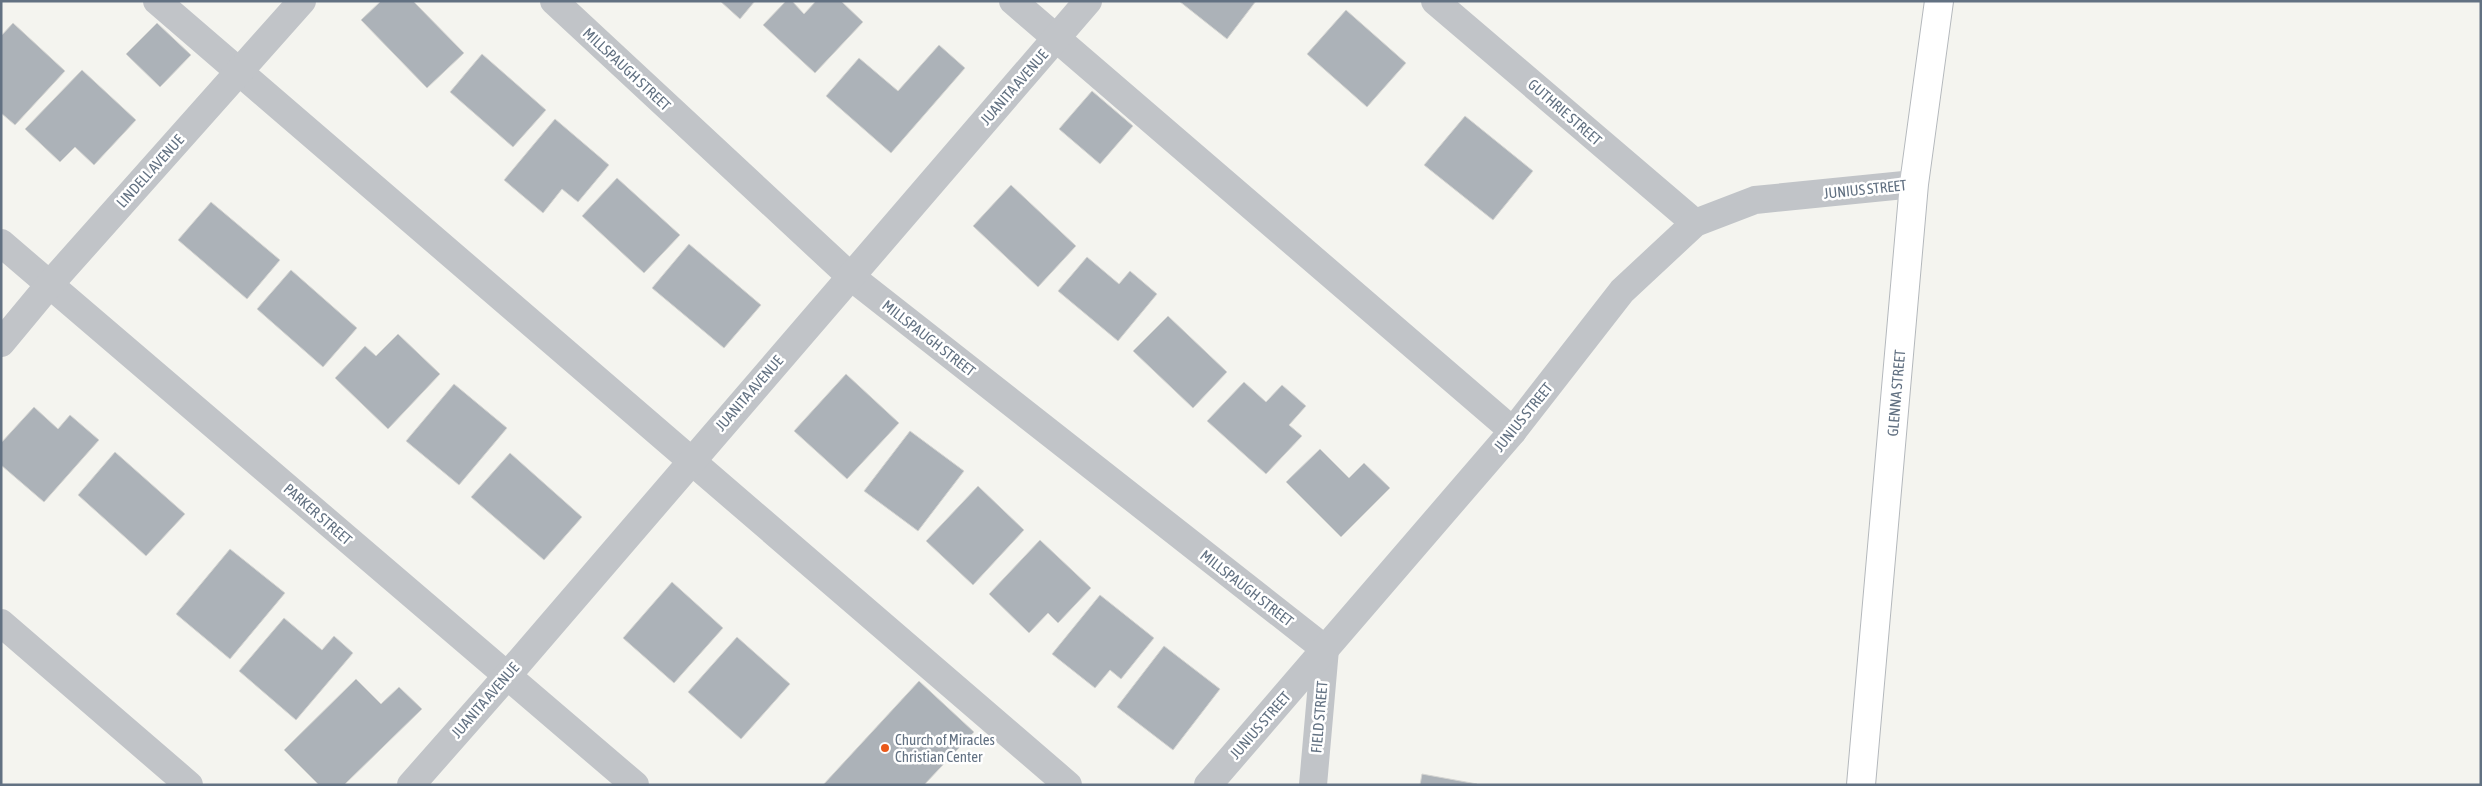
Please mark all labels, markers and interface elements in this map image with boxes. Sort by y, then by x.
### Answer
street label: MILLSPAUGH STREET [580,24,674,114]
street label: JUANITA AVENUE [977,46,1052,128]
street label: GUTHRIE STREET [1525,76,1605,149]
street label: LINDELL AVENUE [113,131,187,211]
street label: JUNIUS STREET [1823,176,1908,202]
street label: MILLSPAUGH STREET [879,296,979,380]
street label: GLENNA STREET [1884,349,1908,437]
street label: JUANITA AVENUE [712,352,787,434]
street label: JUNIUS STREET [1490,379,1556,455]
street label: PARKER STREET [280,480,356,548]
street label: MILLSPAUGH STREET [1197,546,1297,630]
street label: JUANITA AVENUE [448,659,523,741]
street label: FIELD STREET [1307,680,1331,754]
street label: JUNIUS STREET [1226,688,1294,762]
place label: Church of Miracles Christian Center [895,731,995,765]
marker: Church of Miracles Christian Center [879,742,891,754]

